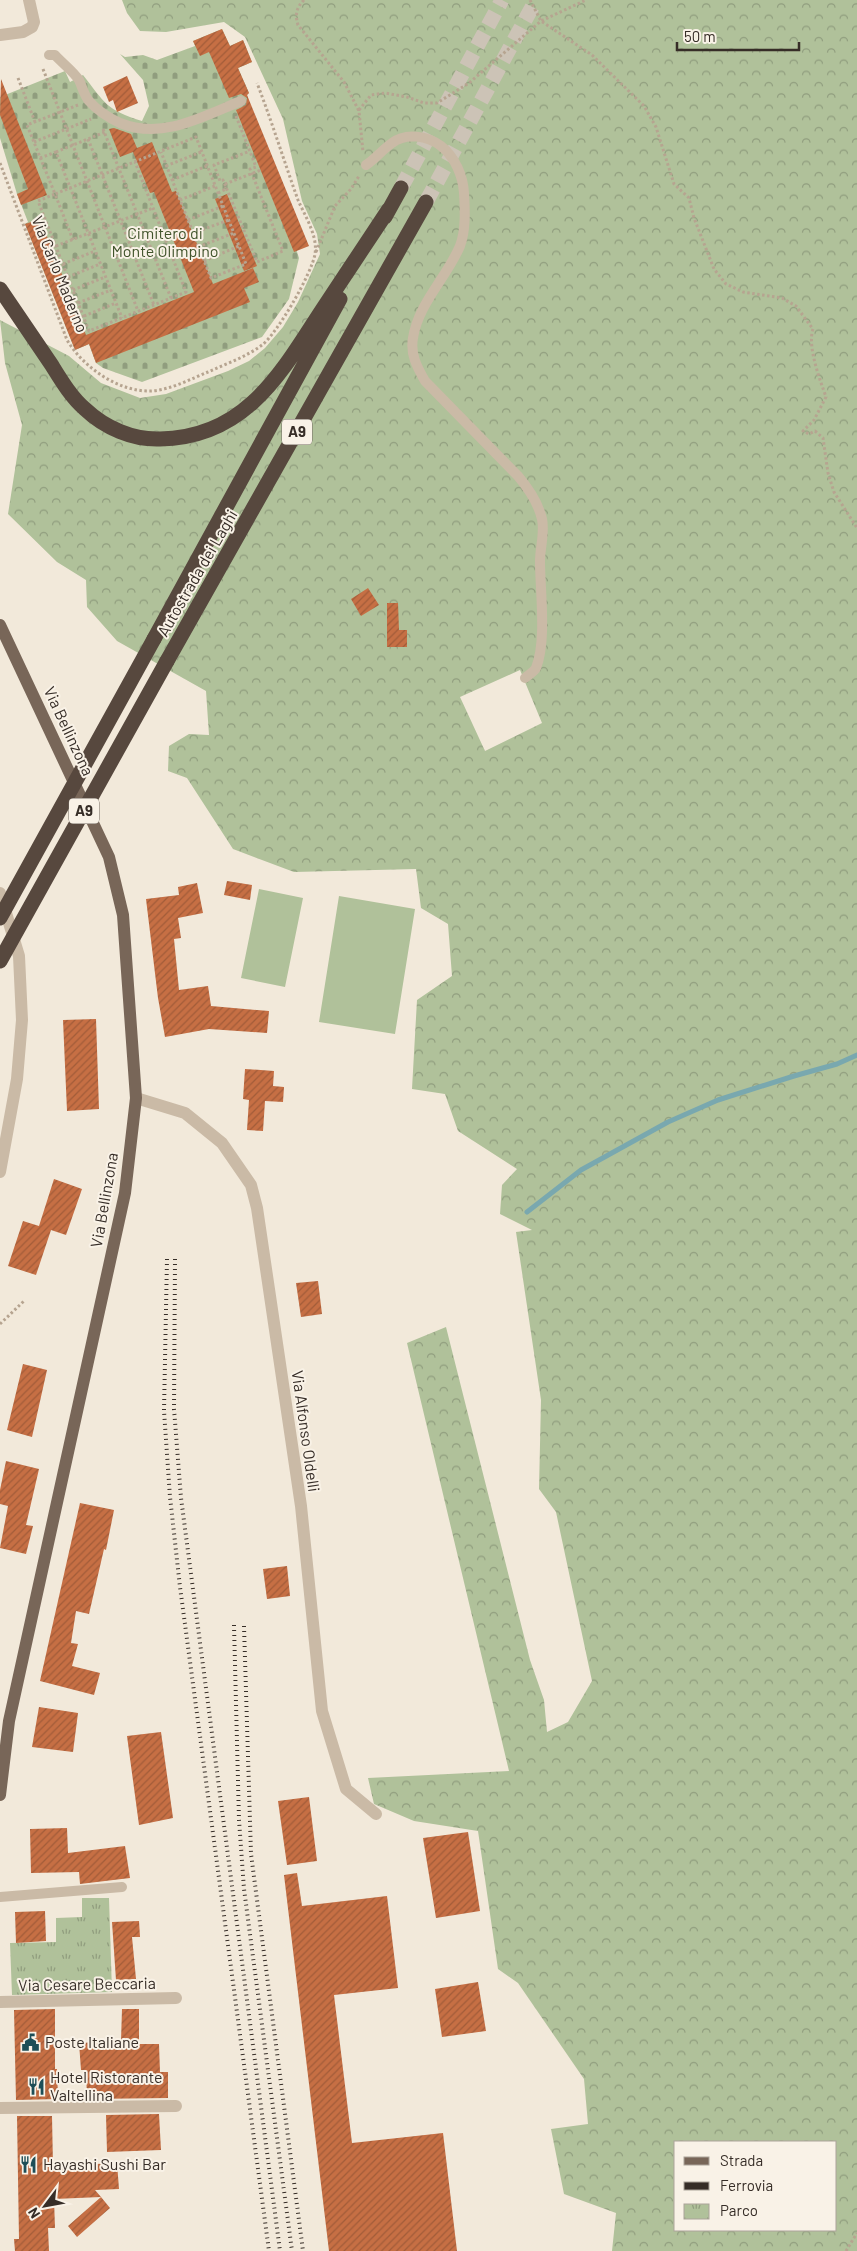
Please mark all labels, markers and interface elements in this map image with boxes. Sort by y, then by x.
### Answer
scale bar [677,20,800,52]
text: 50 m [684,27,716,45]
street label: Via Carlo Maderno [28,213,93,335]
park label: Cimitero di Monte Olimpino [111,223,219,260]
road number: A9 [282,420,312,444]
street label: Autostrada dei Laghi [153,506,241,640]
street label: Via Bellinzona [41,683,98,778]
road number: A9 [69,798,99,824]
street label: Via Bellinzona [86,1151,121,1249]
street label: Via Alfonso Oldelli [289,1369,324,1493]
street label: Via Cesare Beccaria [18,1973,156,1994]
public building icon: Poste Italiane [21,2032,41,2052]
place label: Poste Italiane [45,2032,139,2051]
place label: Hotel Ristorante Valtellina [50,2067,163,2104]
restaurant icon: Hotel Ristorante Valtellina [26,2076,46,2096]
legend [674,2141,837,2231]
text: Strada [720,2151,763,2169]
restaurant icon: Hayashi Sushi Bar [19,2154,39,2174]
place label: Hayashi Sushi Bar [43,2154,166,2173]
text: Ferrovia [720,2176,773,2194]
north arrow [20,2181,70,2231]
text: Parco [720,2201,758,2219]
text: N [24,2205,43,2222]

